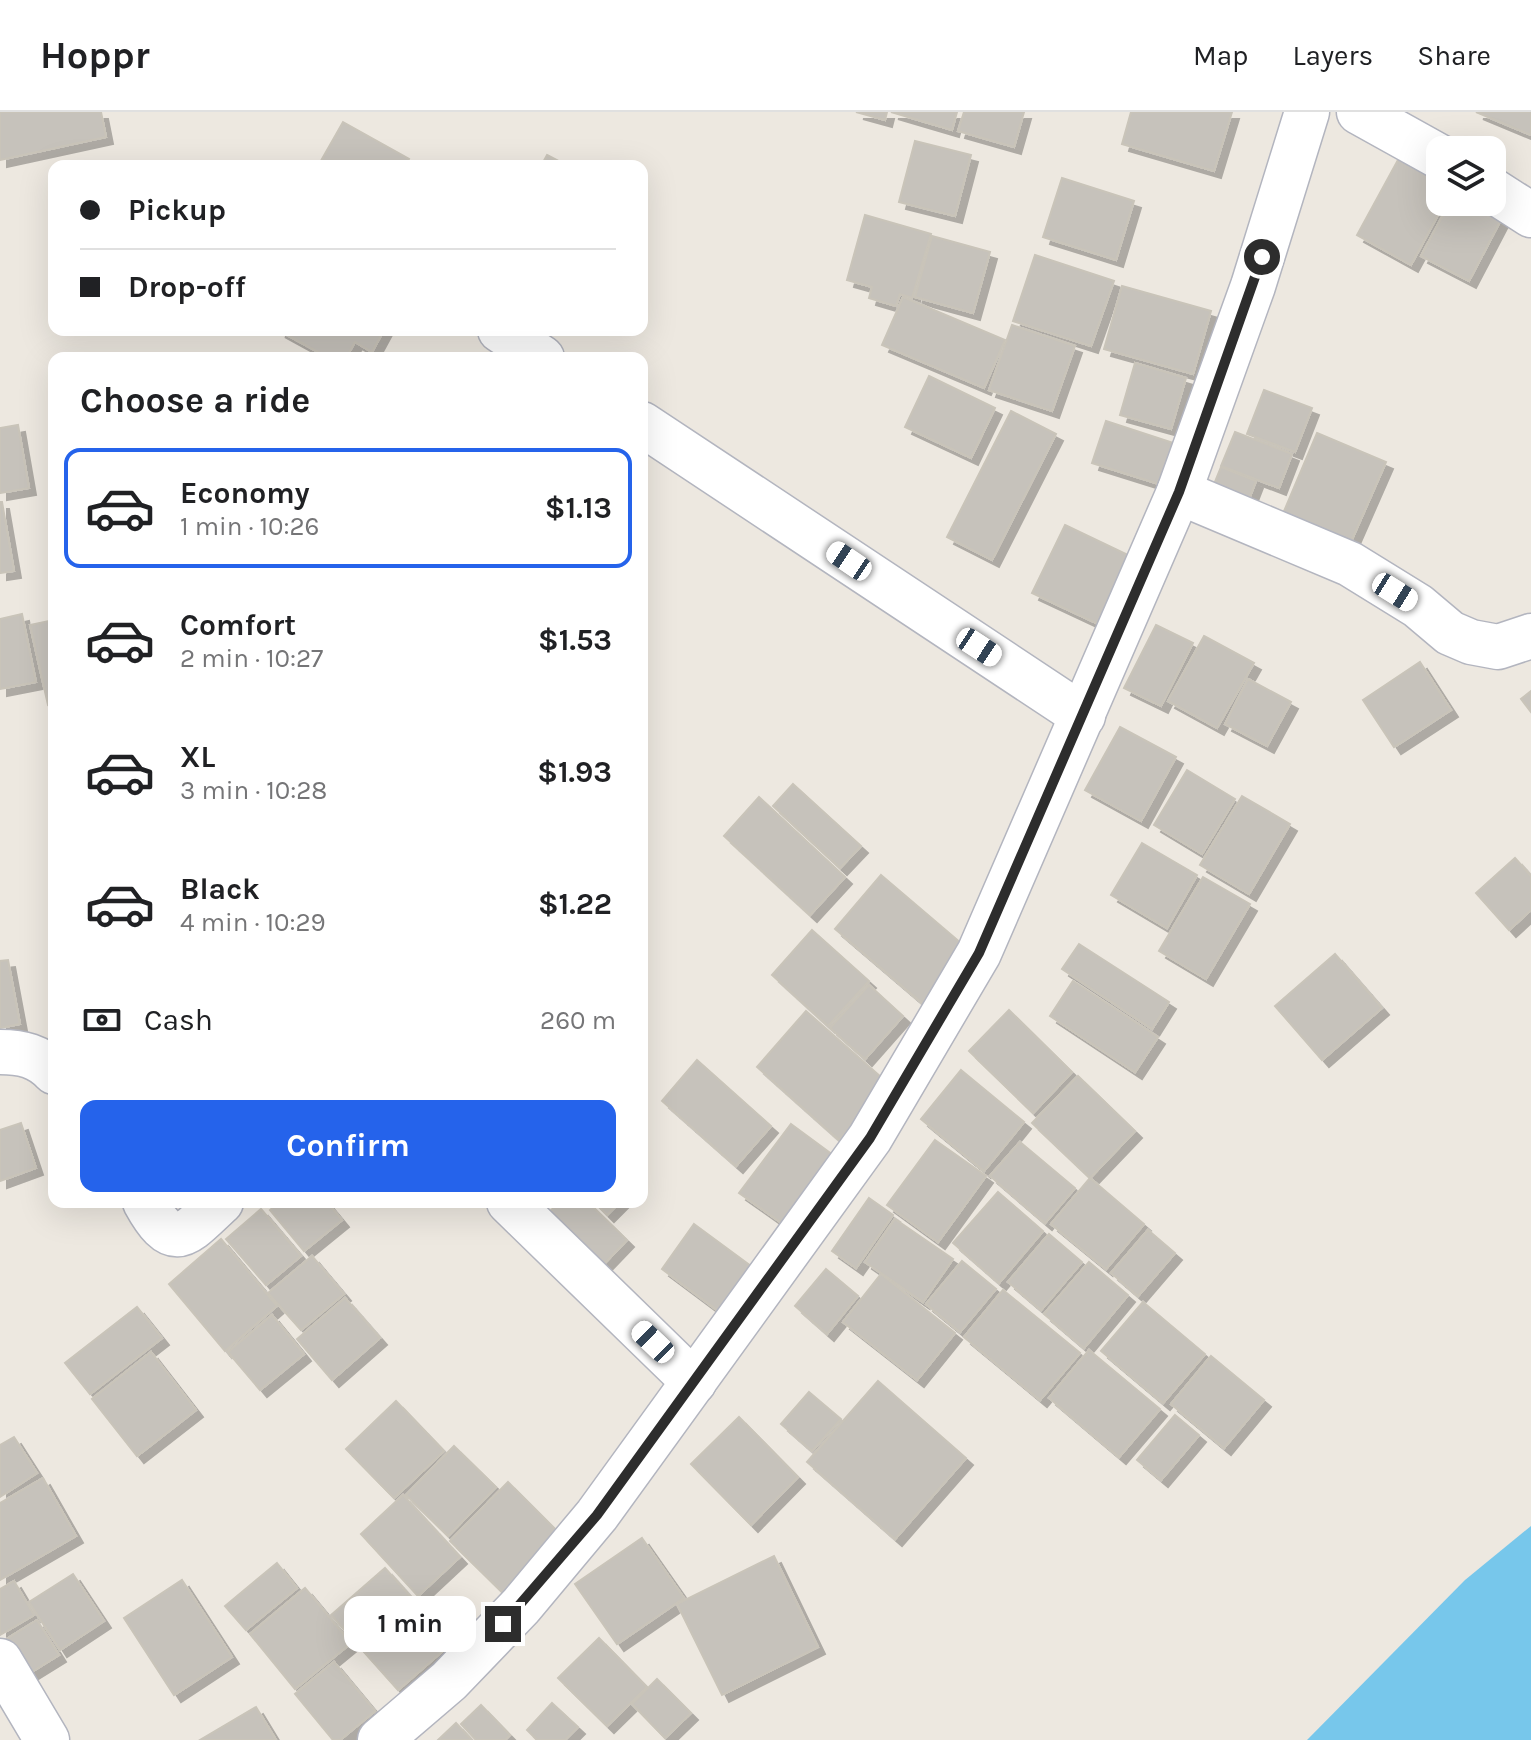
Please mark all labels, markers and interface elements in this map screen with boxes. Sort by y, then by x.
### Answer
text: Hoppr [40,33,150,78]
text: Map [1193,39,1248,72]
text: Layers [1292,39,1373,72]
text: Share [1417,39,1491,72]
map controls [1426,136,1506,216]
button: layers [1426,136,1506,216]
text: Pickup [128,192,226,228]
route start [1244,239,1280,275]
text: Drop-off [128,269,246,305]
text: Choose a ride [80,379,310,421]
icon: car [84,472,156,544]
text: Economy [180,475,310,511]
text: $1.13 [545,490,612,526]
text: 1 min · 10:26 [180,511,320,542]
car [822,538,876,584]
car [1368,569,1422,615]
icon: car [84,604,156,676]
text: Comfort [180,607,296,643]
text: $1.53 [538,622,612,658]
car [952,624,1006,670]
text: 2 min · 10:27 [180,643,323,674]
icon: car [84,736,156,808]
text: XL [180,739,215,775]
text: $1.93 [537,754,612,790]
text: 3 min · 10:28 [180,775,327,806]
icon: car [84,868,156,940]
text: Black [180,871,260,907]
text: $1.22 [538,886,612,922]
text: 4 min · 10:29 [180,907,326,938]
icon: cash [80,998,124,1042]
text: Cash [144,1002,213,1038]
text: 260 m [540,1005,616,1036]
button: Confirm [80,1100,616,1192]
car [627,1317,679,1367]
callout: 1 min [343,1596,475,1652]
route end [485,1606,521,1642]
text: 1 min [377,1608,443,1639]

